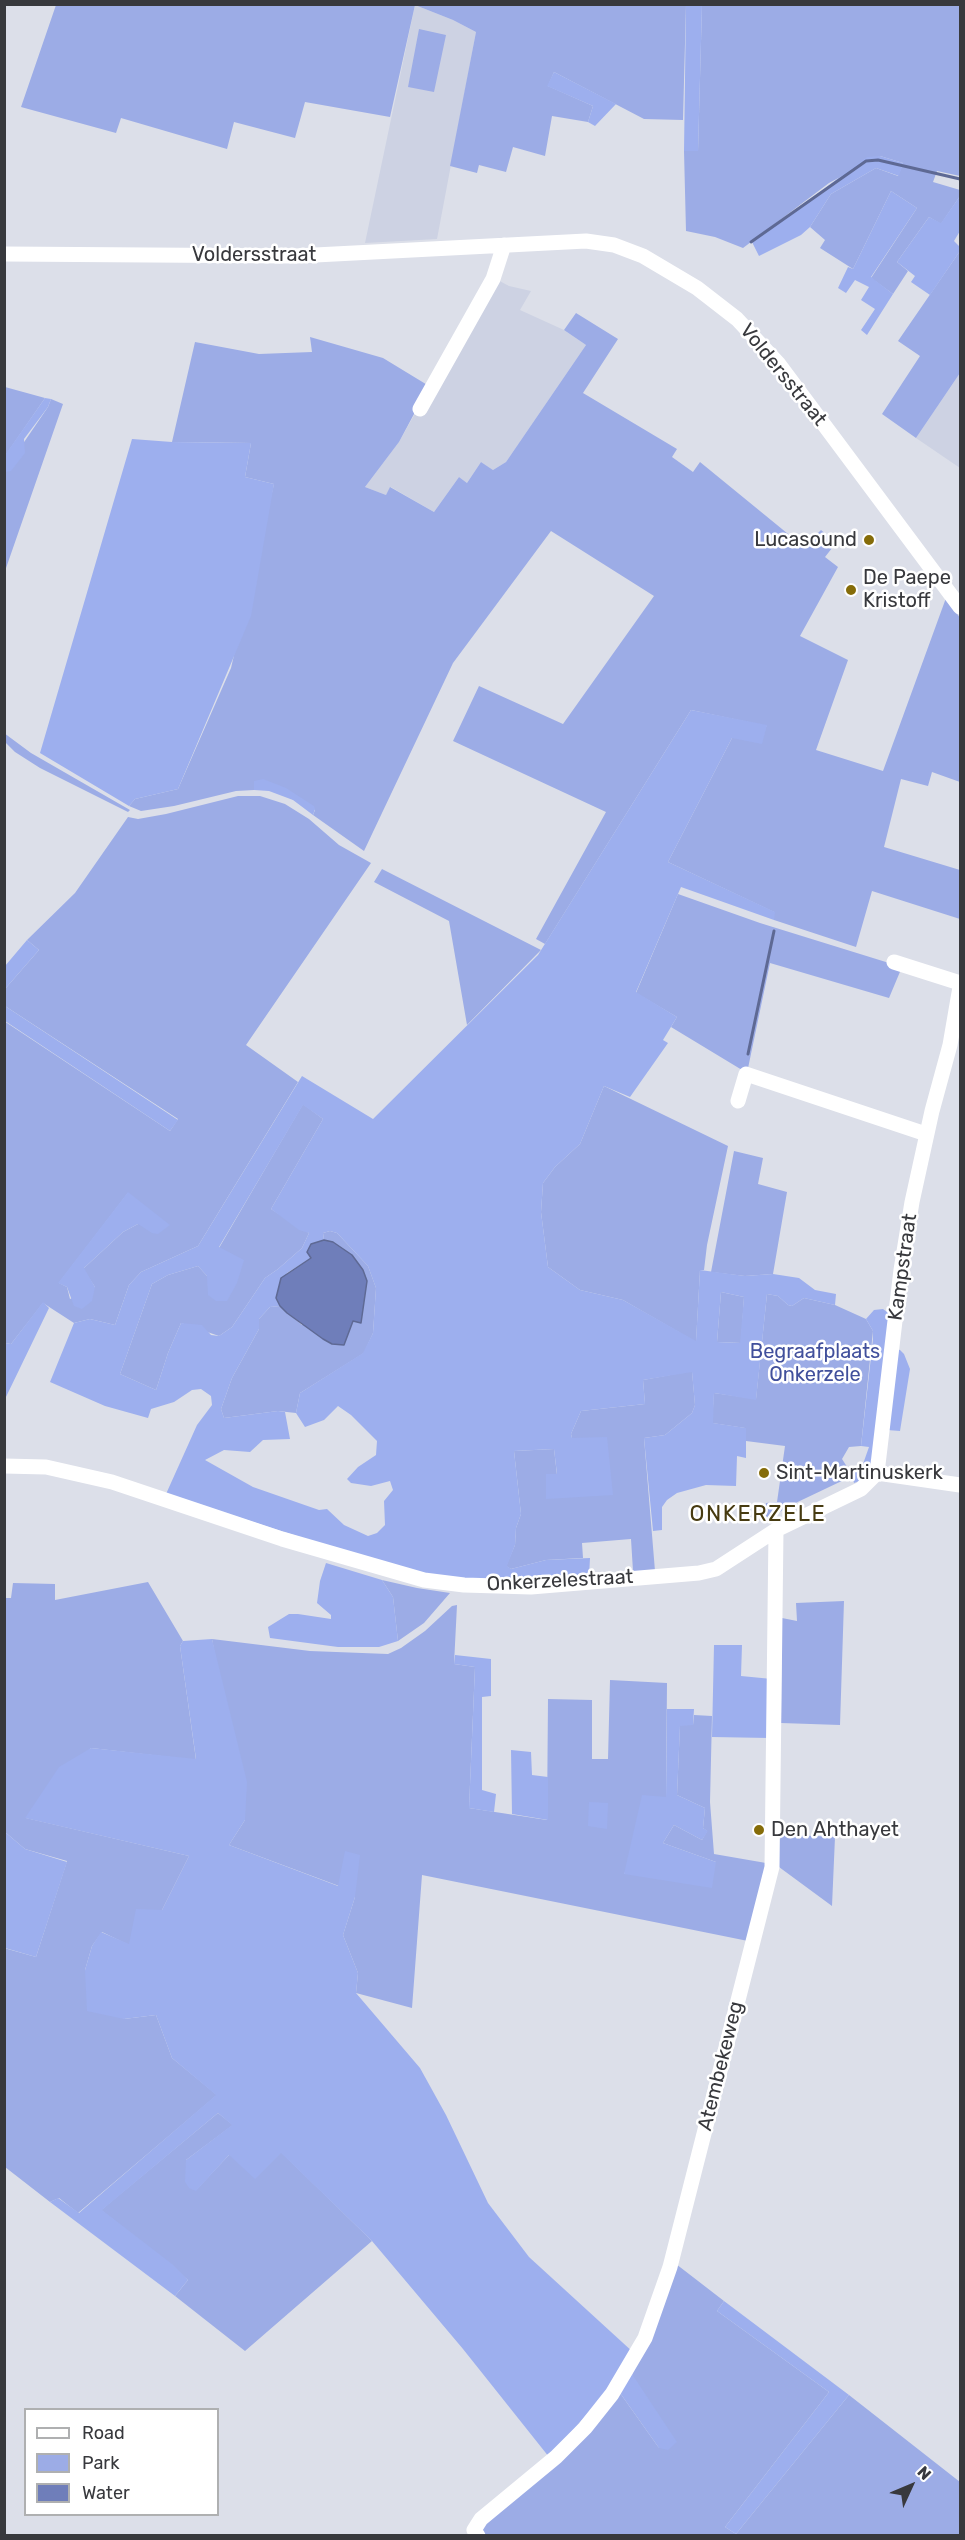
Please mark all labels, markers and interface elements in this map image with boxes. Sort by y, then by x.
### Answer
street label: Voldersstraat [192,243,316,267]
street label: Voldersstraat [734,319,832,431]
place label: Lucasound [754,528,857,552]
marker: Lucasound [862,533,876,547]
place label: De Paepe Kristoff [863,566,951,613]
marker: De Paepe Kristoff [844,583,858,597]
street label: Kampstraat [884,1212,922,1322]
park label: Begraafplaats Onkerzele [750,1340,880,1387]
place label: Sint-Martinuskerk [776,1461,943,1485]
marker: Sint-Martinuskerk [757,1466,771,1480]
district label: ONKERZELE [690,1502,826,1528]
street label: Onkerzelestraat [486,1565,634,1597]
place label: Den Ahthayet [771,1818,899,1842]
marker: Den Ahthayet [752,1823,766,1837]
street label: Atembekeweg [693,1999,749,2133]
legend [24,2408,219,2516]
text: Road [82,2422,125,2444]
text: Park [82,2452,119,2474]
north arrow [881,2456,941,2516]
text: N [913,2462,935,2484]
text: Water [82,2482,130,2504]

